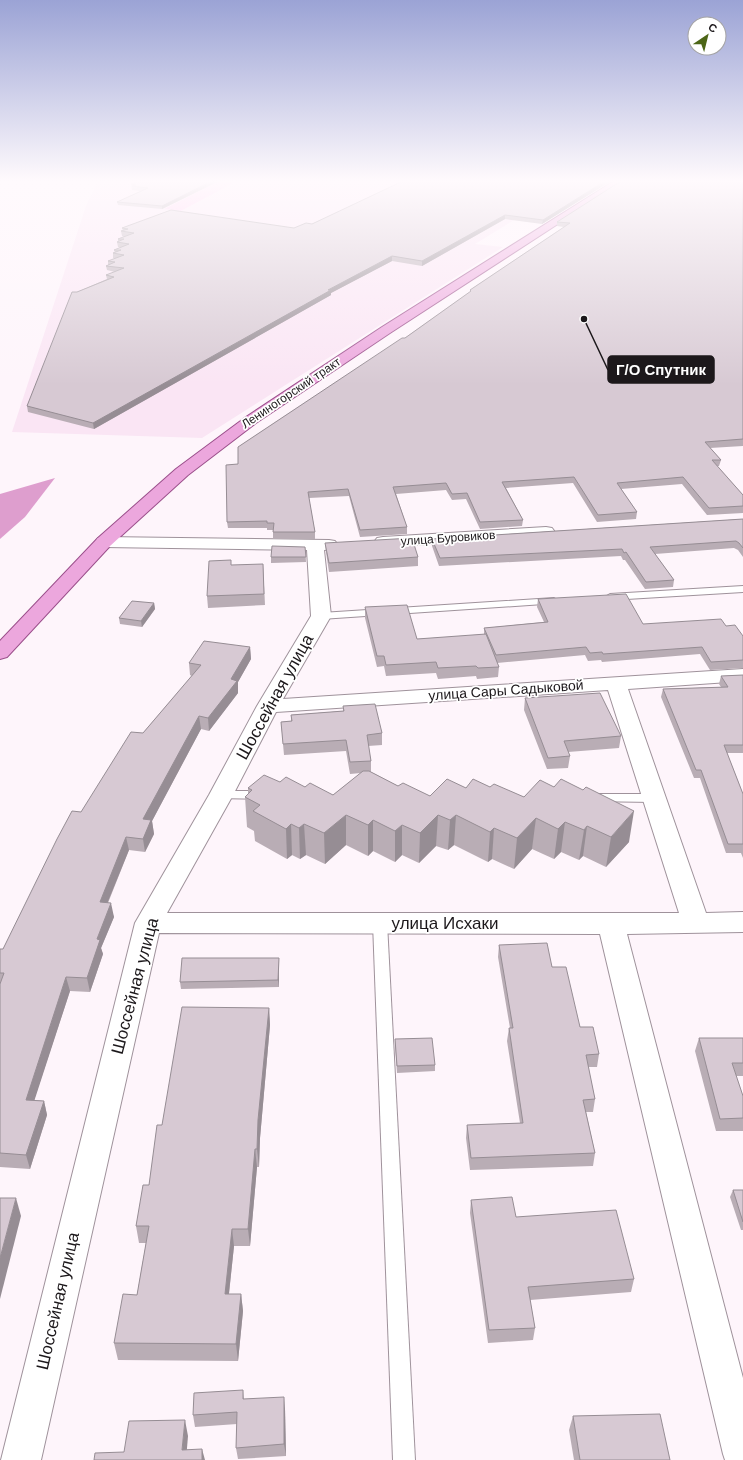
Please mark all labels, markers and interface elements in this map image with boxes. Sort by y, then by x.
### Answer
north arrow [687,16,727,56]
text: С [706,21,719,35]
street label: Лениногорский тракт [239,354,344,431]
callout: Г/О Спутник [608,356,714,383]
text: Г/О Спутник [616,361,707,378]
street label: улица Буровиков [400,528,496,548]
street label: Шоссейная улица [233,630,318,763]
street label: улица Сары Садыковой [428,677,584,703]
street label: улица Исхаки [392,914,498,933]
street label: Шоссейная улица [108,915,162,1056]
street label: Шоссейная улица [33,1230,83,1372]

